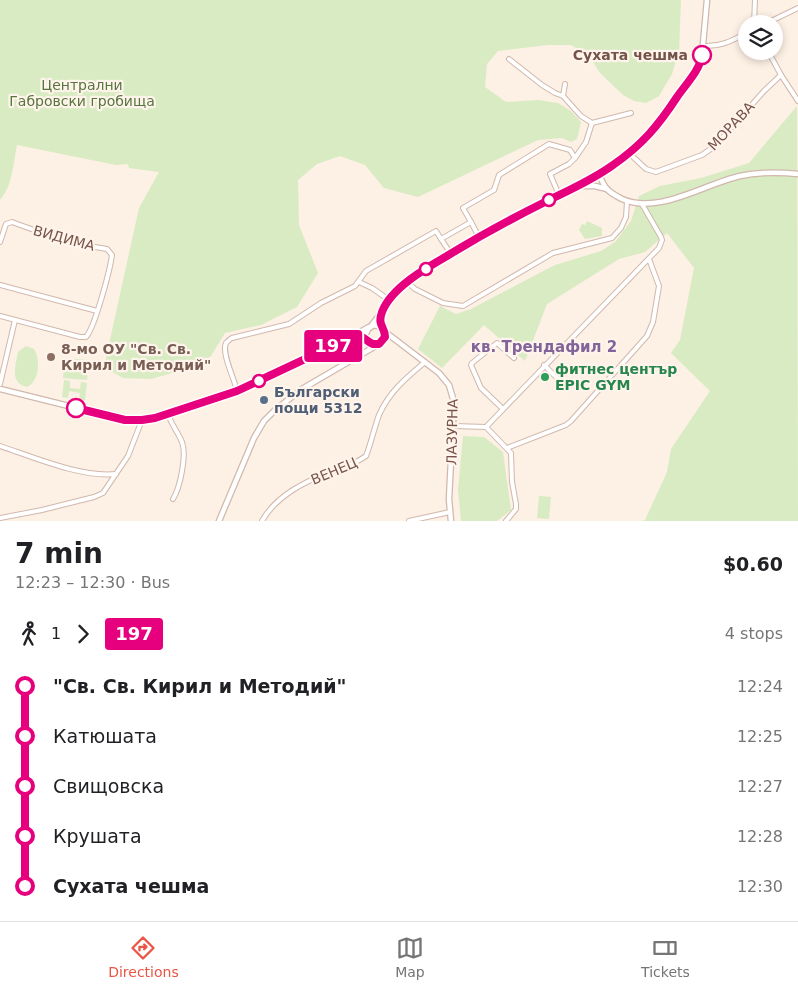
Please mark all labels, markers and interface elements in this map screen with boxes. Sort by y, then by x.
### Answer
map controls [738,15,783,60]
button: layers [738,15,783,60]
marker: Сухата чешма [692,45,712,65]
place label: Сухата чешма [573,47,688,63]
park label: Централни Габровски гробища [9,77,155,109]
street label: МОРАВА [705,98,758,154]
unlabelled marker [542,193,556,207]
street label: ВИДИМА [31,222,97,254]
unlabelled marker [419,262,433,276]
line badge: 197 [304,330,362,362]
text: 197 [314,335,352,356]
district label: кв. Трендафил 2 [471,338,617,356]
place label: 8-мо ОУ "Св. Св. Кирил и Методий" [61,341,211,373]
marker: 8-мо ОУ "Св. Св. Кирил и Методий" [45,351,57,363]
place label: фитнес център EPIC GYM [555,361,677,393]
marker: фитнес център EPIC GYM [539,371,551,383]
unlabelled marker [252,374,266,388]
place label: Български пощи 5312 [274,384,362,416]
marker: Български пощи 5312 [258,394,270,406]
unlabelled marker [66,398,86,418]
street label: ЛАЗУРНА [443,398,461,465]
street label: ВЕНЕЦ [308,454,360,488]
text: 7 min [15,537,103,570]
text: $0.60 [723,553,783,575]
text: 12:23 – 12:30 · Bus [15,573,170,592]
icon: walk [15,620,43,648]
icon: forward [69,620,97,648]
text: 197 [115,623,153,644]
text: 1 [51,624,61,643]
text: 4 stops [725,624,783,643]
text: "Св. Св. Кирил и Методий" [53,675,346,697]
text: 12:24 [737,677,783,696]
text: Катюшата [53,725,157,747]
text: 12:25 [737,727,783,746]
text: Свищовска [53,775,164,797]
text: 12:27 [737,777,783,796]
text: Крушата [53,825,142,847]
text: 12:28 [737,827,783,846]
text: Сухата чешма [53,875,209,897]
text: 12:30 [737,877,783,896]
tab: Directions [108,934,179,980]
tab: Map [395,934,425,980]
tab: Tickets [641,934,690,980]

